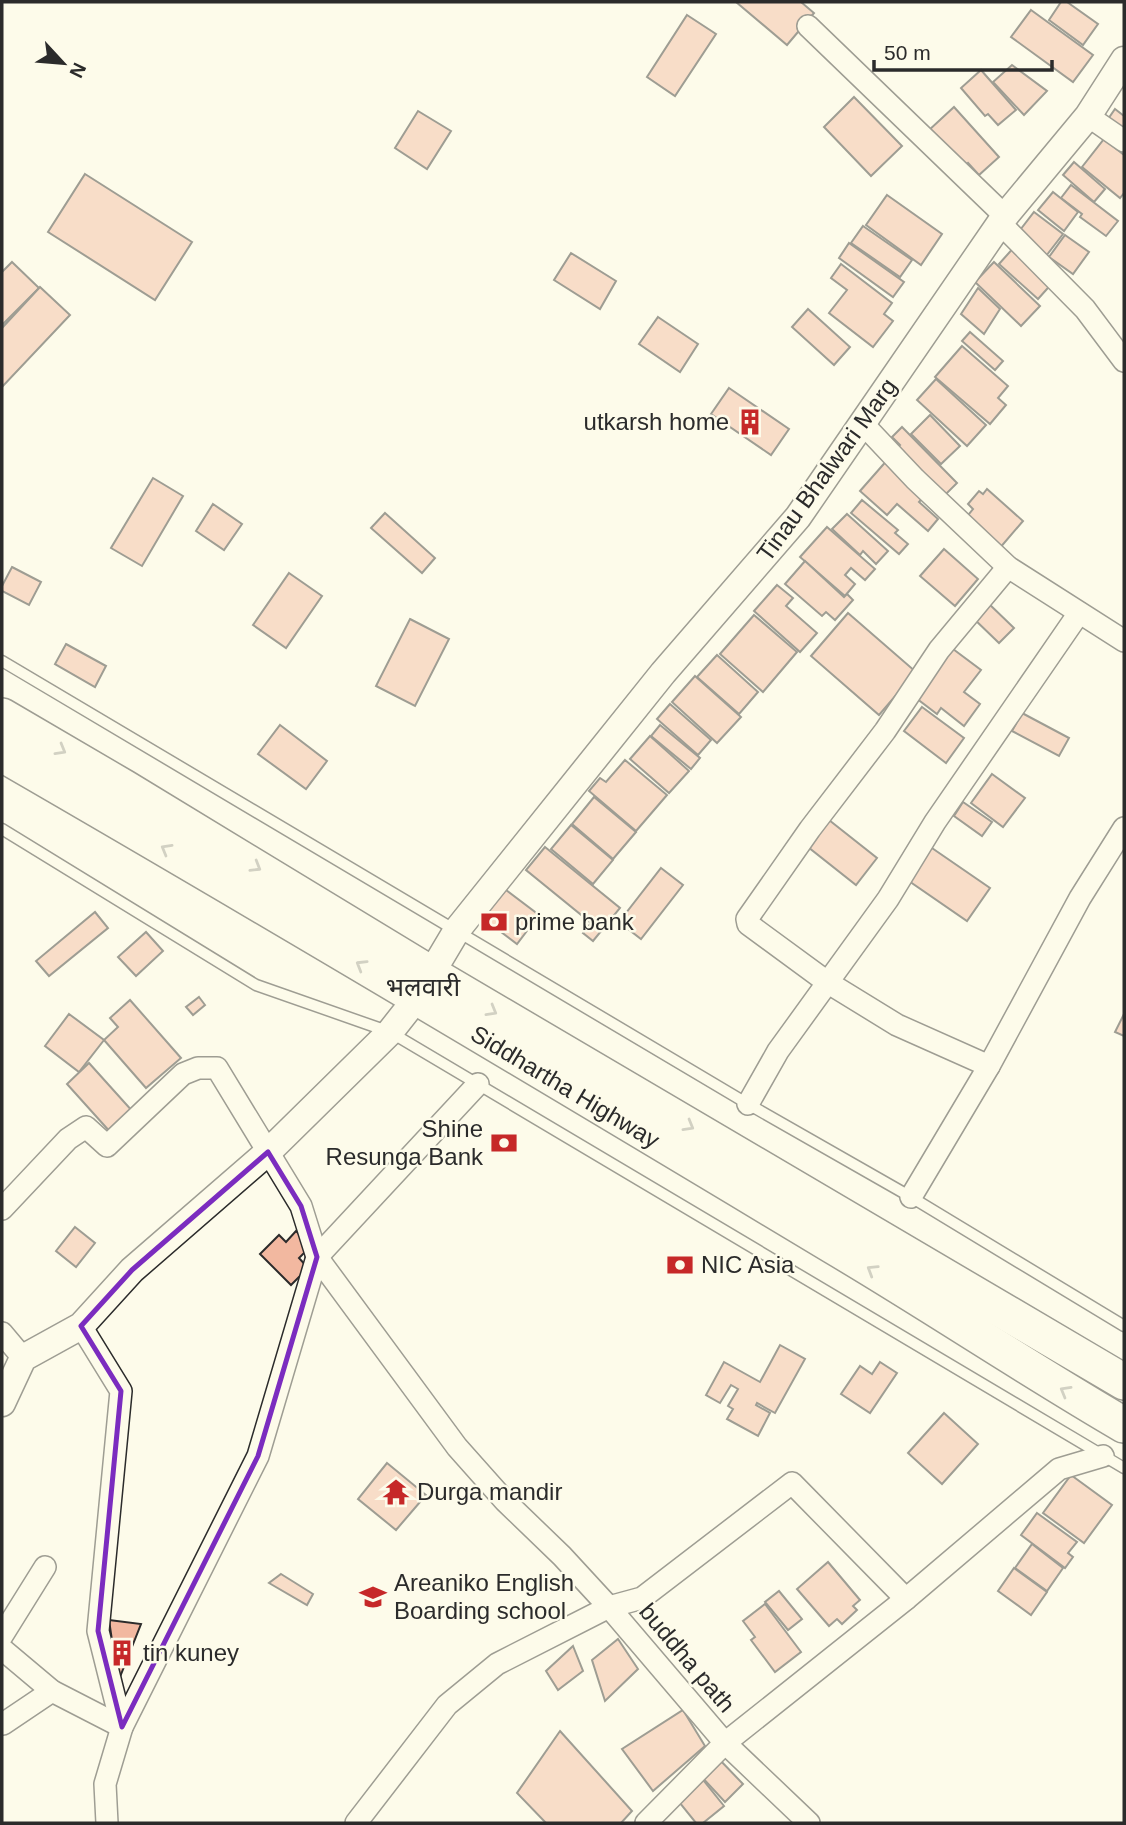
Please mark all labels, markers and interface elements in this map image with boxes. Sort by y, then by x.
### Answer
north arrow [28,28,98,98]
scale bar [874,28,1052,72]
text: 50 m [884,41,931,64]
text: N [65,59,90,81]
street label: Tinau Bhalwari Marg [751,373,902,566]
building icon: utkarsh home [735,407,765,437]
place label: utkarsh home [584,408,729,435]
one-way arrow [53,742,66,755]
one-way arrow [161,844,173,857]
one-way arrow [248,859,261,872]
bank icon: prime bank [479,907,509,937]
place label: prime bank [515,908,635,935]
one-way arrow [356,961,369,974]
district label: भलवारी [386,972,461,1002]
one-way arrow [485,1002,498,1015]
street label: Siddhartha Highway [466,1020,664,1153]
place label: Shine Resunga Bank [326,1115,484,1170]
one-way arrow [681,1118,694,1131]
bank icon: Shine Resunga Bank [489,1128,519,1158]
bank icon: NIC Asia [665,1250,695,1280]
place label: NIC Asia [701,1251,795,1278]
one-way arrow [867,1266,880,1279]
one-way arrow [1060,1386,1073,1399]
temple icon: Durga mandir [381,1477,411,1507]
place label: Durga mandir [417,1478,562,1505]
place label: Areaniko English Boarding school [394,1569,574,1624]
school or university icon: Areaniko English Boarding school [358,1582,388,1612]
street label: buddha path [634,1598,741,1717]
building icon: tin kuney [107,1638,137,1668]
place label: tin kuney [143,1639,239,1666]

